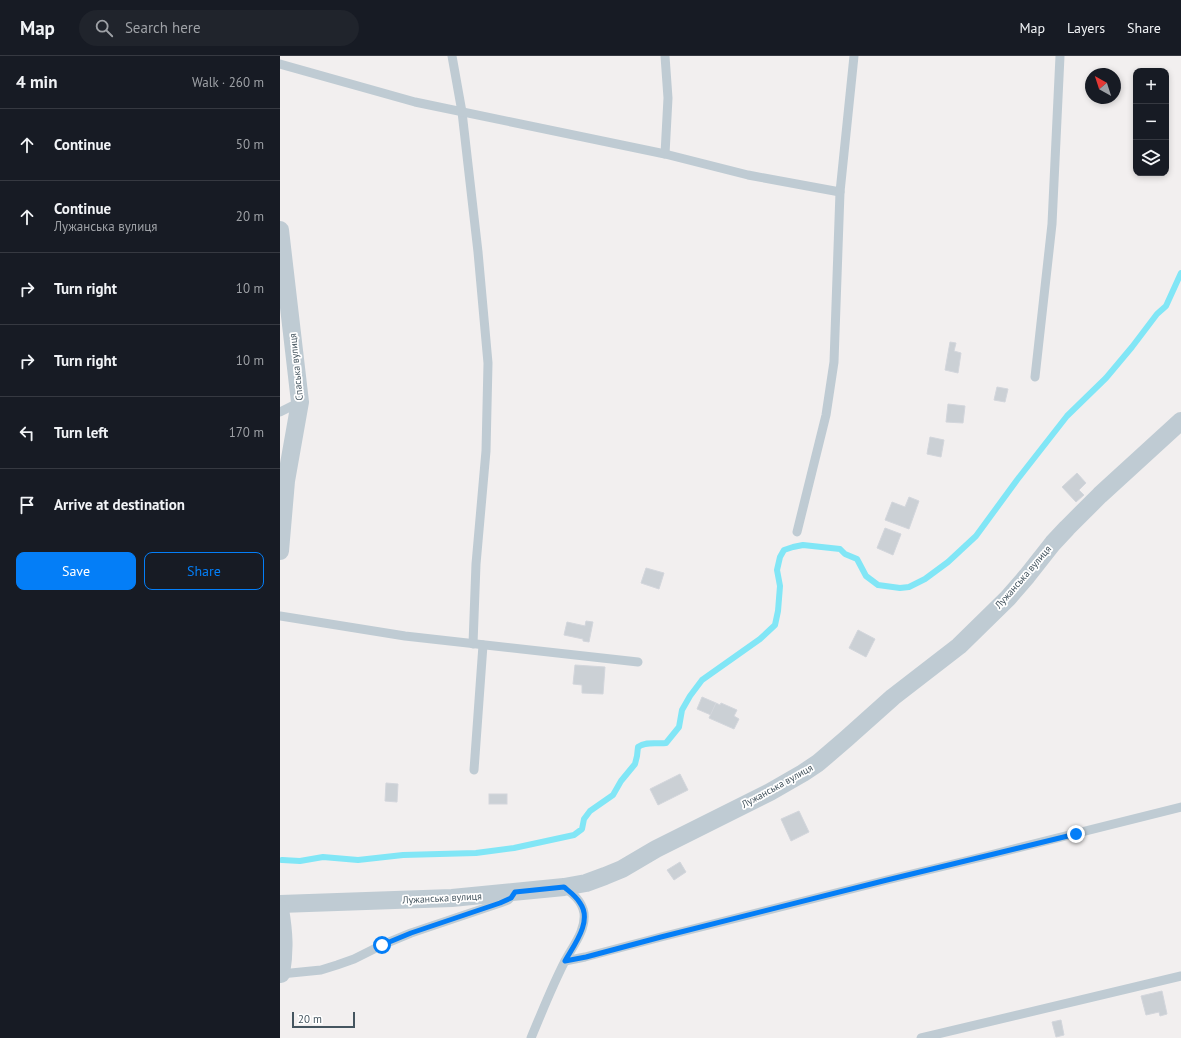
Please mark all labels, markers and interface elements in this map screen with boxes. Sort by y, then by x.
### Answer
search box [79,10,359,46]
text: Map [20,16,55,40]
icon: search [93,17,115,39]
text: Search here [125,18,201,37]
text: Map [1019,19,1045,37]
text: Layers [1067,19,1105,37]
text: Share [1127,19,1161,37]
north arrow [1085,68,1121,104]
map controls [1133,68,1169,176]
button: + [1133,68,1169,104]
text: 4 min [16,71,57,93]
text: Walk · 260 m [192,74,264,91]
button: − [1133,104,1169,140]
icon: ahead [16,134,38,156]
text: Continue [54,135,111,154]
text: 50 m [236,136,264,153]
button: layers [1133,140,1169,176]
text: Continue [54,199,111,218]
icon: ahead [16,206,38,228]
text: 20 m [236,208,264,225]
text: Лужанська вулиця [54,218,158,235]
icon: right [16,278,38,300]
text: Turn right [54,279,117,298]
text: 10 m [236,280,264,297]
street label: Спаська вулиця [286,332,306,401]
icon: right [16,350,38,372]
text: Turn right [54,351,117,370]
text: 10 m [236,352,264,369]
icon: left [16,422,38,444]
text: Turn left [54,423,108,442]
text: 170 m [229,424,264,441]
icon: arrive [16,494,38,516]
text: Arrive at destination [54,495,185,514]
street label: Лужанська вулиця [991,542,1054,612]
button: Save [16,552,136,590]
button: Share [144,552,264,590]
street label: Лужанська вулиця [738,761,815,811]
route end [1067,825,1085,843]
street label: Лужанська вулиця [401,889,482,907]
route start [373,936,391,954]
scale bar [292,1010,355,1029]
text: 20 m [298,1012,322,1026]

